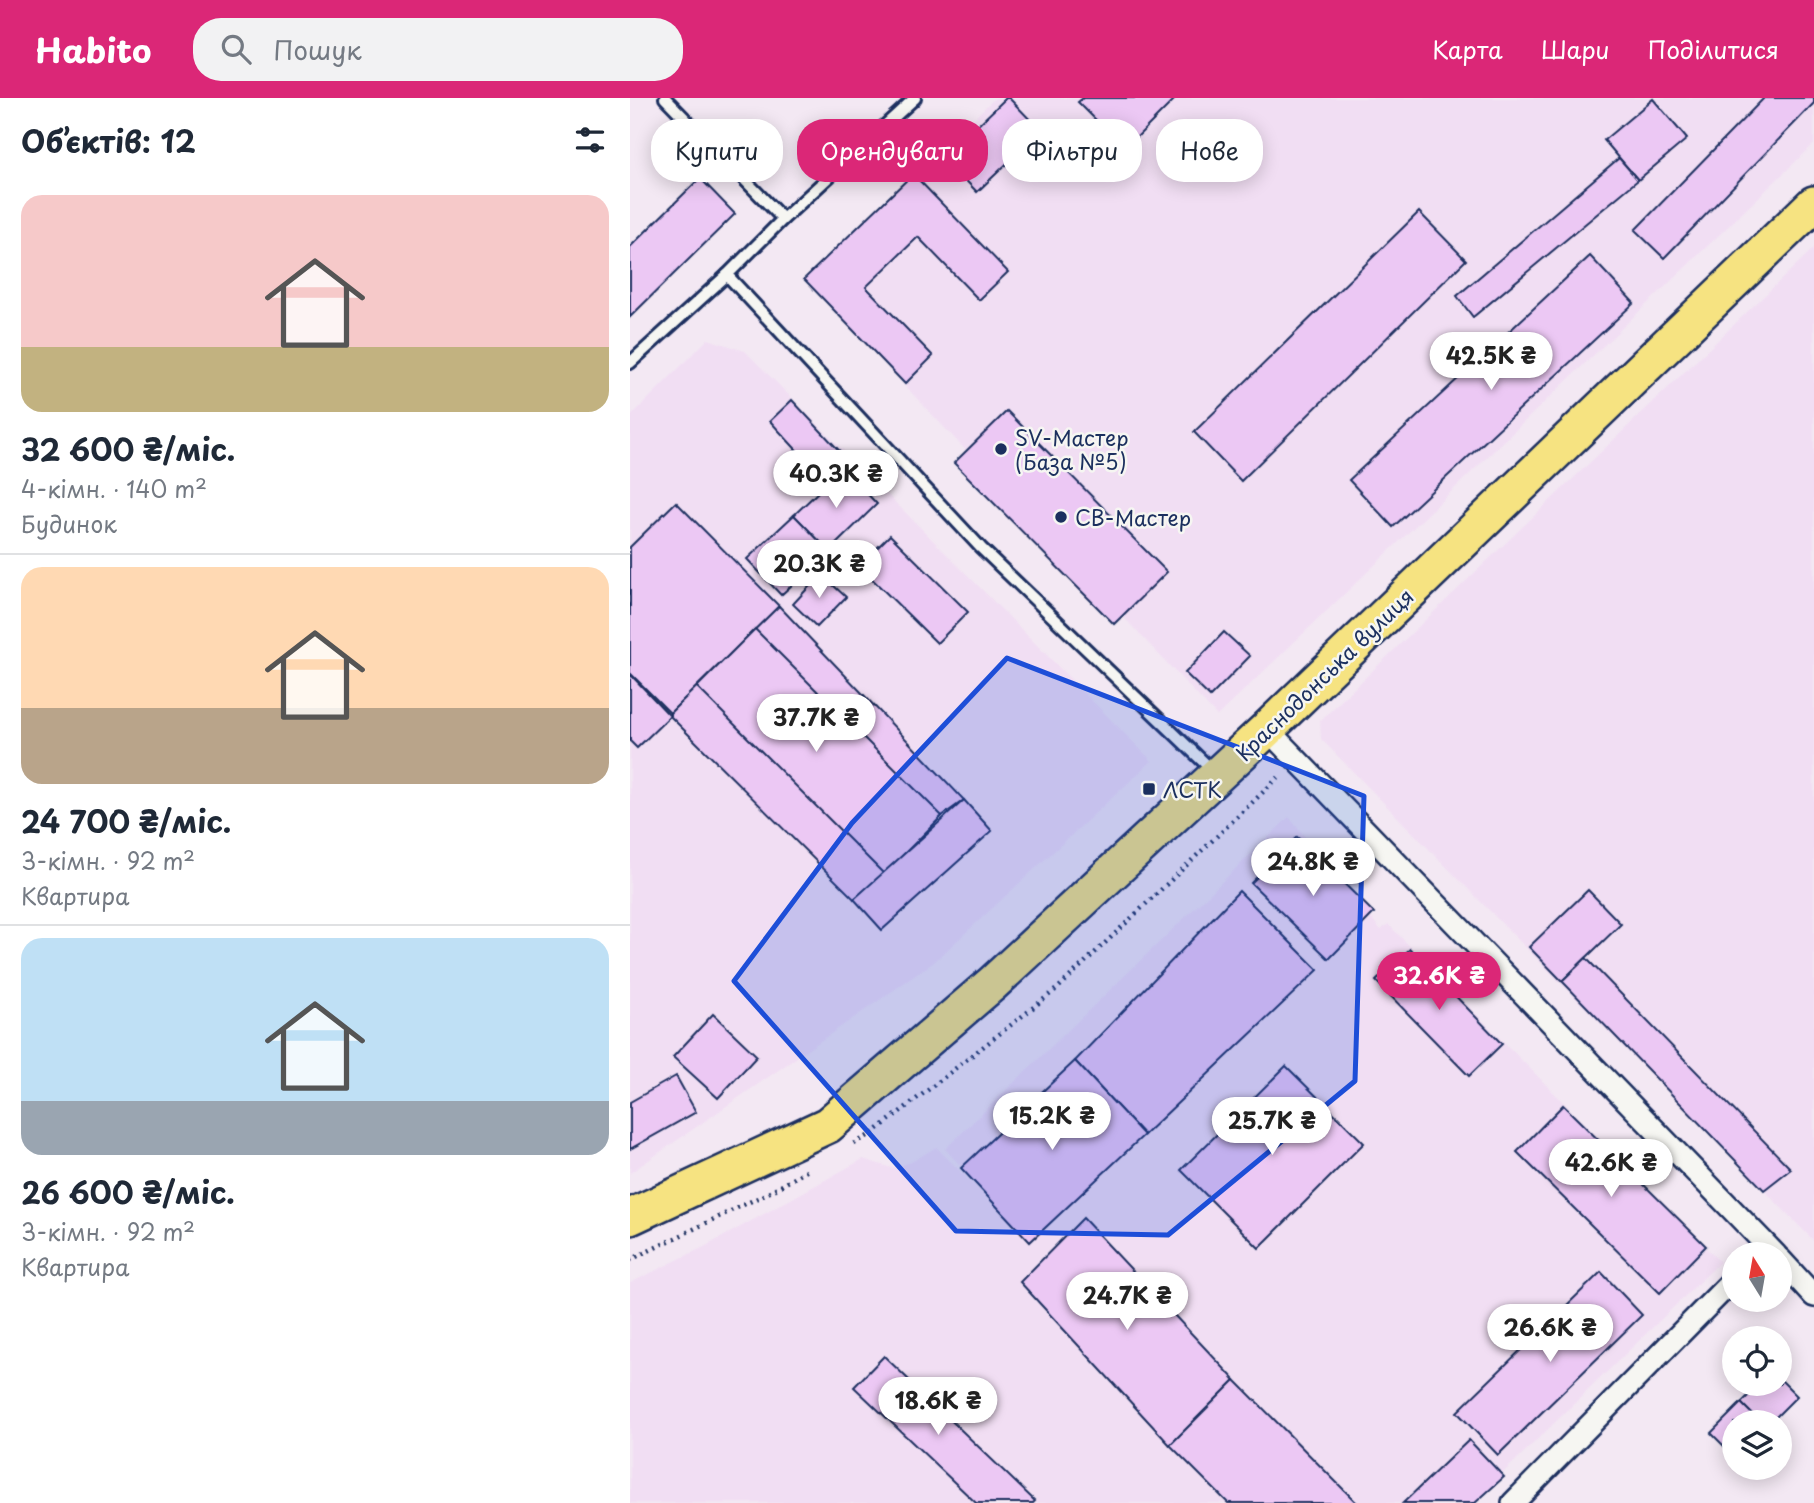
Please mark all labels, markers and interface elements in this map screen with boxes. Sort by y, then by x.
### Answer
search box [193,18,683,81]
text: Habito [35,24,151,74]
icon: search [217,30,255,68]
text: Пошук [273,30,362,69]
text: Карта [1432,31,1503,67]
text: Шари [1541,31,1610,67]
text: Поділитися [1648,31,1779,67]
text: Об’єктів: 12 [21,118,196,163]
chip: Купити [651,119,783,182]
chip: Орендувати [797,119,988,182]
chip: Фільтри [1002,119,1142,182]
chip: Нове [1156,119,1263,182]
icon: filters [571,121,609,159]
icon: home [252,240,378,366]
pin: 42.5K ₴ [1426,332,1556,392]
text: 42.5K ₴ [1446,337,1536,372]
place label: SV-Мастер (База №5) [1015,421,1129,477]
text: 32 600 ₴/міс. [21,426,235,471]
marker: SV-Мастер (База №5) [993,441,1009,457]
pin: 40.3K ₴ [771,450,901,510]
text: 40.3K ₴ [789,455,883,490]
text: 4-кімн. · 140 m² [21,471,207,506]
place label: СВ-Мастер [1075,501,1191,533]
text: Будинок [21,506,117,541]
marker: СВ-Мастер [1053,509,1069,525]
pin: 20.3K ₴ [754,540,884,600]
text: 20.3K ₴ [773,545,865,580]
street label: Краснодонська вулиця [1228,580,1420,768]
icon: home [252,612,378,738]
pin: 37.7K ₴ [751,694,881,754]
text: 37.7K ₴ [773,699,859,734]
place label: ЛСТК [1163,773,1222,805]
marker: ЛСТК [1141,781,1157,797]
text: 24 700 ₴/міс. [21,798,231,843]
pin: 24.8K ₴ [1248,838,1378,898]
text: 3-кімн. · 92 m² [21,843,195,878]
text: 24.8K ₴ [1267,843,1359,878]
text: Квартира [21,878,129,913]
pin: 32.6K ₴ [1374,953,1504,1012]
text: 32.6K ₴ [1393,957,1485,992]
icon: home [252,983,378,1109]
pin: 15.2K ₴ [987,1093,1117,1152]
text: 15.2K ₴ [1009,1097,1095,1132]
pin: 25.7K ₴ [1207,1098,1337,1157]
text: 25.7K ₴ [1228,1102,1316,1137]
pin: 42.6K ₴ [1546,1140,1676,1199]
text: 42.6K ₴ [1565,1144,1657,1179]
text: 26 600 ₴/міс. [21,1169,235,1214]
text: 3-кімн. · 92 m² [21,1214,195,1249]
north arrow [1722,1242,1792,1312]
map controls [1722,1242,1792,1480]
text: Квартира [21,1249,129,1284]
pin: 24.7K ₴ [1062,1272,1192,1332]
text: 24.7K ₴ [1082,1277,1172,1312]
pin: 26.6K ₴ [1485,1304,1615,1364]
text: 26.6K ₴ [1503,1309,1597,1344]
button: locate [1722,1326,1792,1396]
pin: 18.6K ₴ [873,1378,1003,1437]
text: 18.6K ₴ [894,1382,982,1417]
button: layers [1722,1410,1792,1480]

